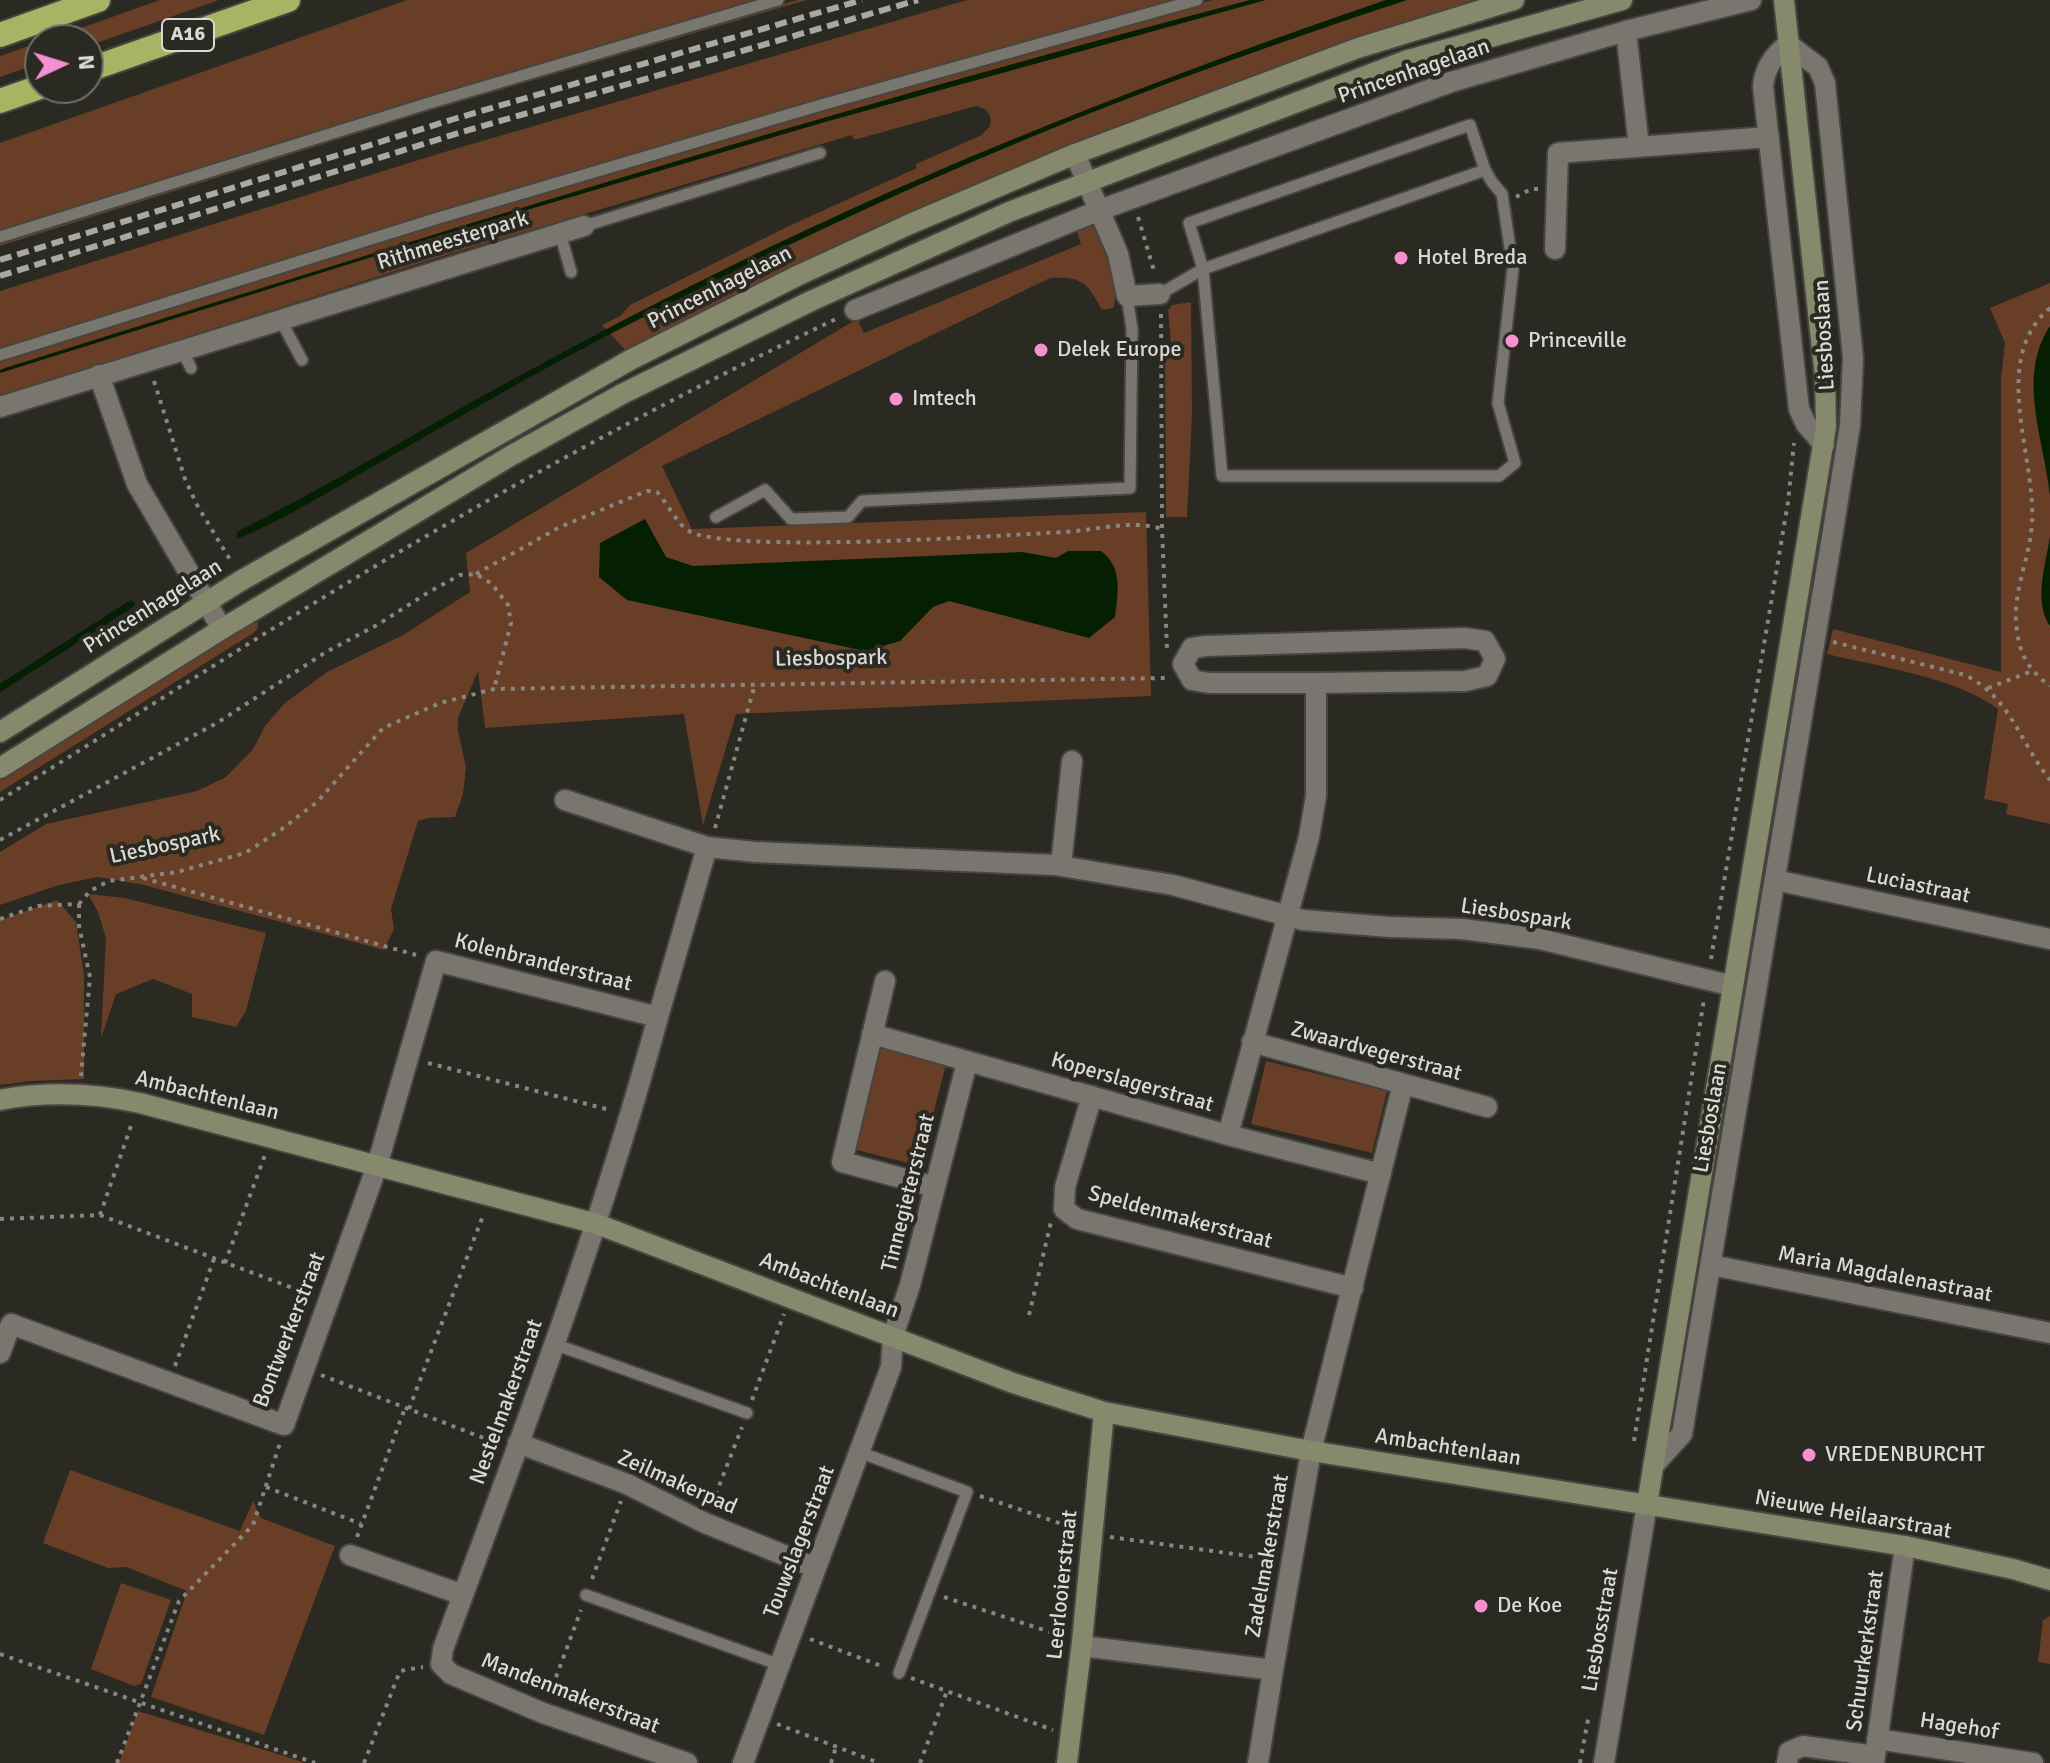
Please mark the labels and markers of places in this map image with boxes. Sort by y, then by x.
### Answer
place label: Hotel Breda [1417,245,1527,271]
marker: Hotel Breda [1392,249,1410,267]
place label: Princeville [1528,328,1627,354]
marker: Princeville [1503,332,1521,350]
place label: Delek Europe [1057,337,1181,363]
marker: Delek Europe [1032,341,1050,359]
place label: Imtech [912,386,977,412]
marker: Imtech [887,390,905,408]
place label: VREDENBURCHT [1825,1442,1985,1468]
marker: VREDENBURCHT [1800,1446,1818,1464]
place label: De Koe [1497,1593,1562,1619]
marker: De Koe [1472,1597,1490,1615]

